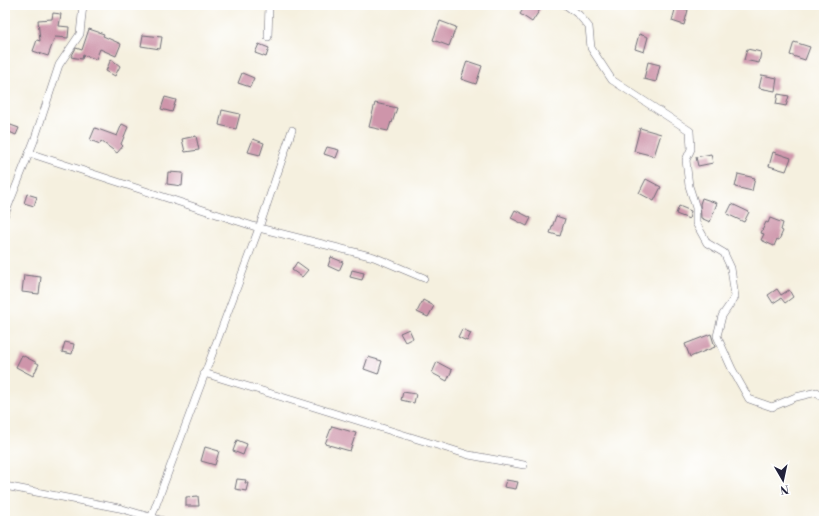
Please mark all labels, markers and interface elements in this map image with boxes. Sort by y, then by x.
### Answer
north arrow [763,460,803,500]
text: N [779,481,790,497]

